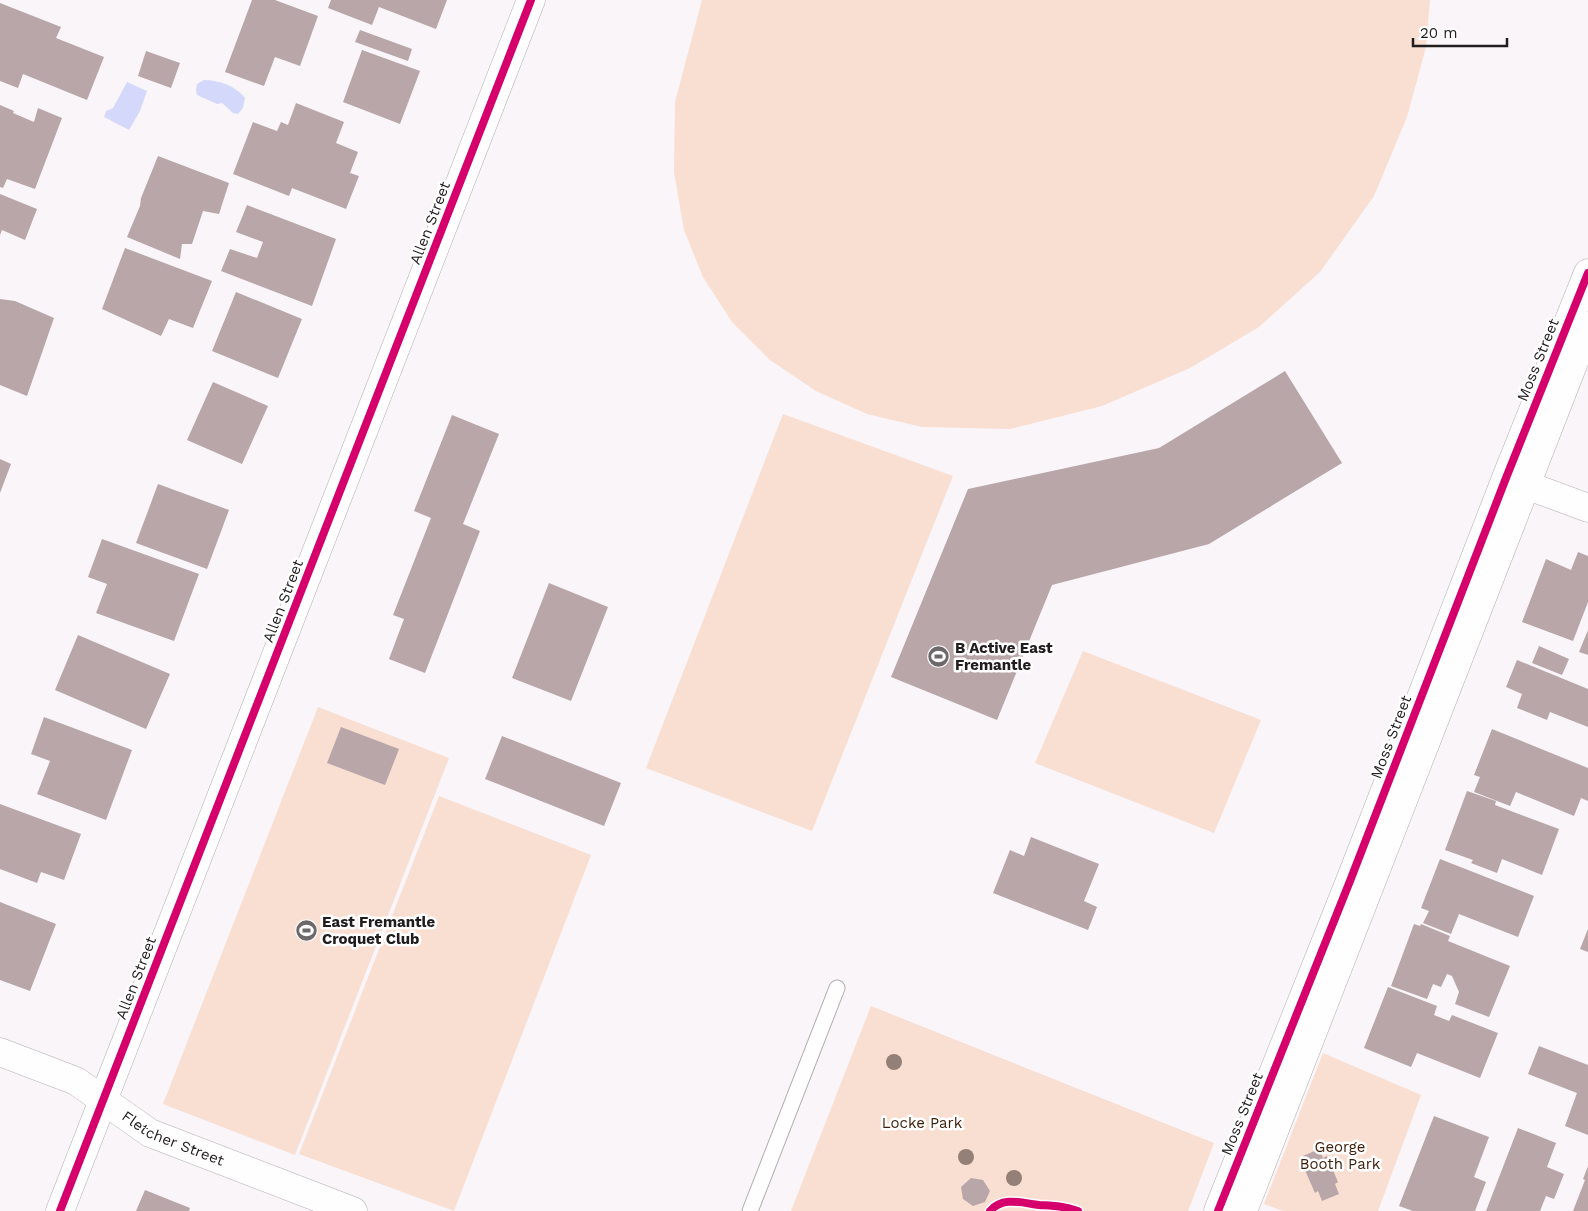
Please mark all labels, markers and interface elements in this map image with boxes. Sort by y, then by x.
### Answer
scale bar [1413,15,1507,47]
text: 20 m [1420,24,1458,42]
street label: Allen Street [406,178,454,267]
street label: Moss Street [1513,315,1563,404]
street label: Allen Street [259,556,307,645]
place label: B Active East Fremantle [955,639,1053,674]
sports icon: B Active East Fremantle [927,645,951,669]
street label: Moss Street [1367,692,1415,781]
place label: East Fremantle Croquet Club [322,913,435,948]
sports icon: East Fremantle Croquet Club [294,919,318,943]
street label: Allen Street [112,933,160,1022]
street label: Moss Street [1217,1069,1267,1158]
street label: Fletcher Street [118,1107,227,1170]
park label: Locke Park [882,1114,963,1132]
park label: George Booth Park [1300,1138,1381,1173]

